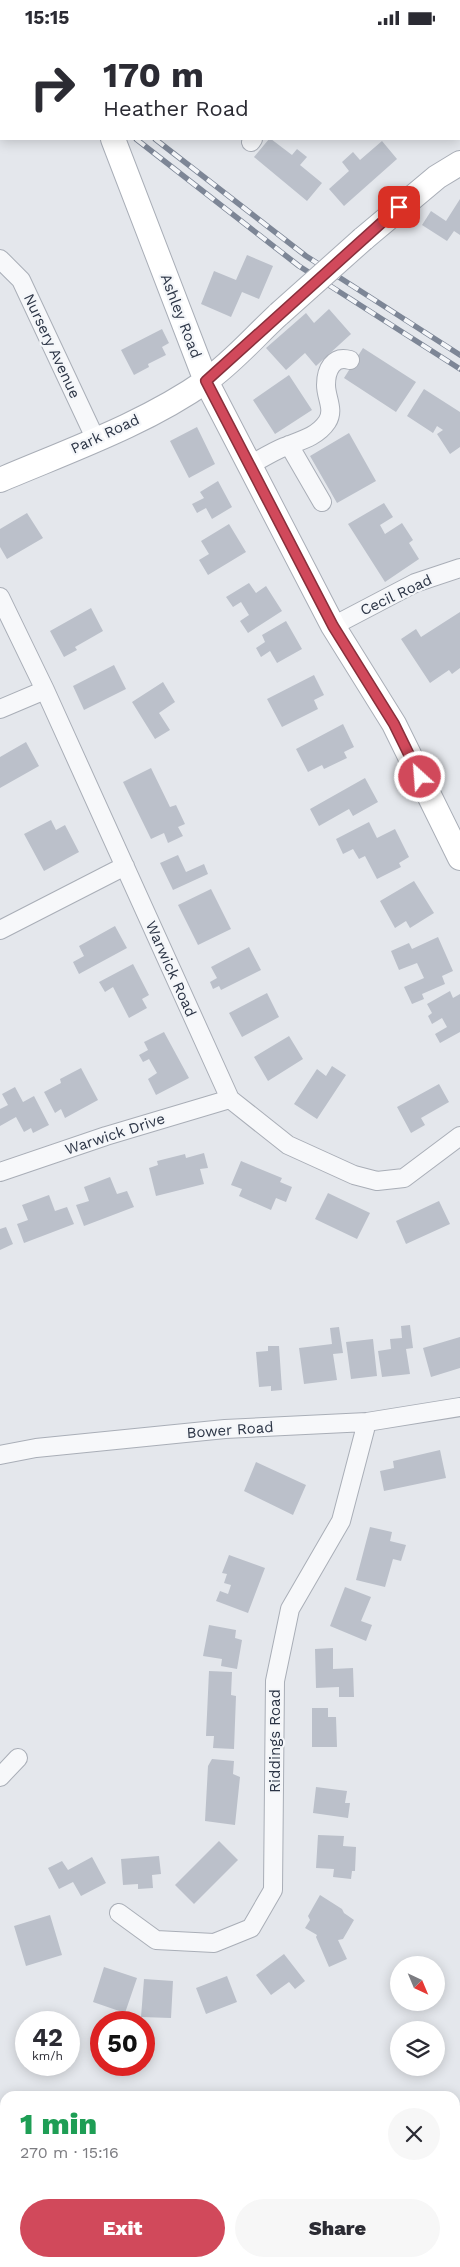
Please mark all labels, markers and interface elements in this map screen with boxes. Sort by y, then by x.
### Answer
text: 15:15 [25,6,69,29]
text: 170 m [103,54,204,96]
icon: right [20,55,85,120]
text: Heather Road [103,96,249,121]
pin [378,186,420,228]
icon: arrive [385,193,413,221]
street label: Ashley Road [157,271,205,361]
street label: Nursery Avenue [20,291,84,401]
street label: Park Road [68,410,142,458]
street label: Cecil Road [357,571,435,619]
position arrow [393,750,445,802]
street label: Warwick Road [142,918,200,1020]
street label: Warwick Drive [63,1109,167,1159]
street label: Bower Road [186,1418,274,1442]
street label: Riddings Road [266,1689,284,1793]
north arrow [390,1956,445,2011]
map controls [390,1956,445,2076]
speed limit sign: 50 [90,2011,155,2076]
button: layers [390,2021,445,2076]
text: 42 [32,2023,63,2052]
text: km/h [32,2049,63,2063]
text: 1 min [20,2106,97,2141]
button: close [388,2108,440,2160]
text: 270 m · 15:16 [20,2143,119,2162]
button: Exit [20,2199,225,2257]
button: Share [235,2199,440,2257]

